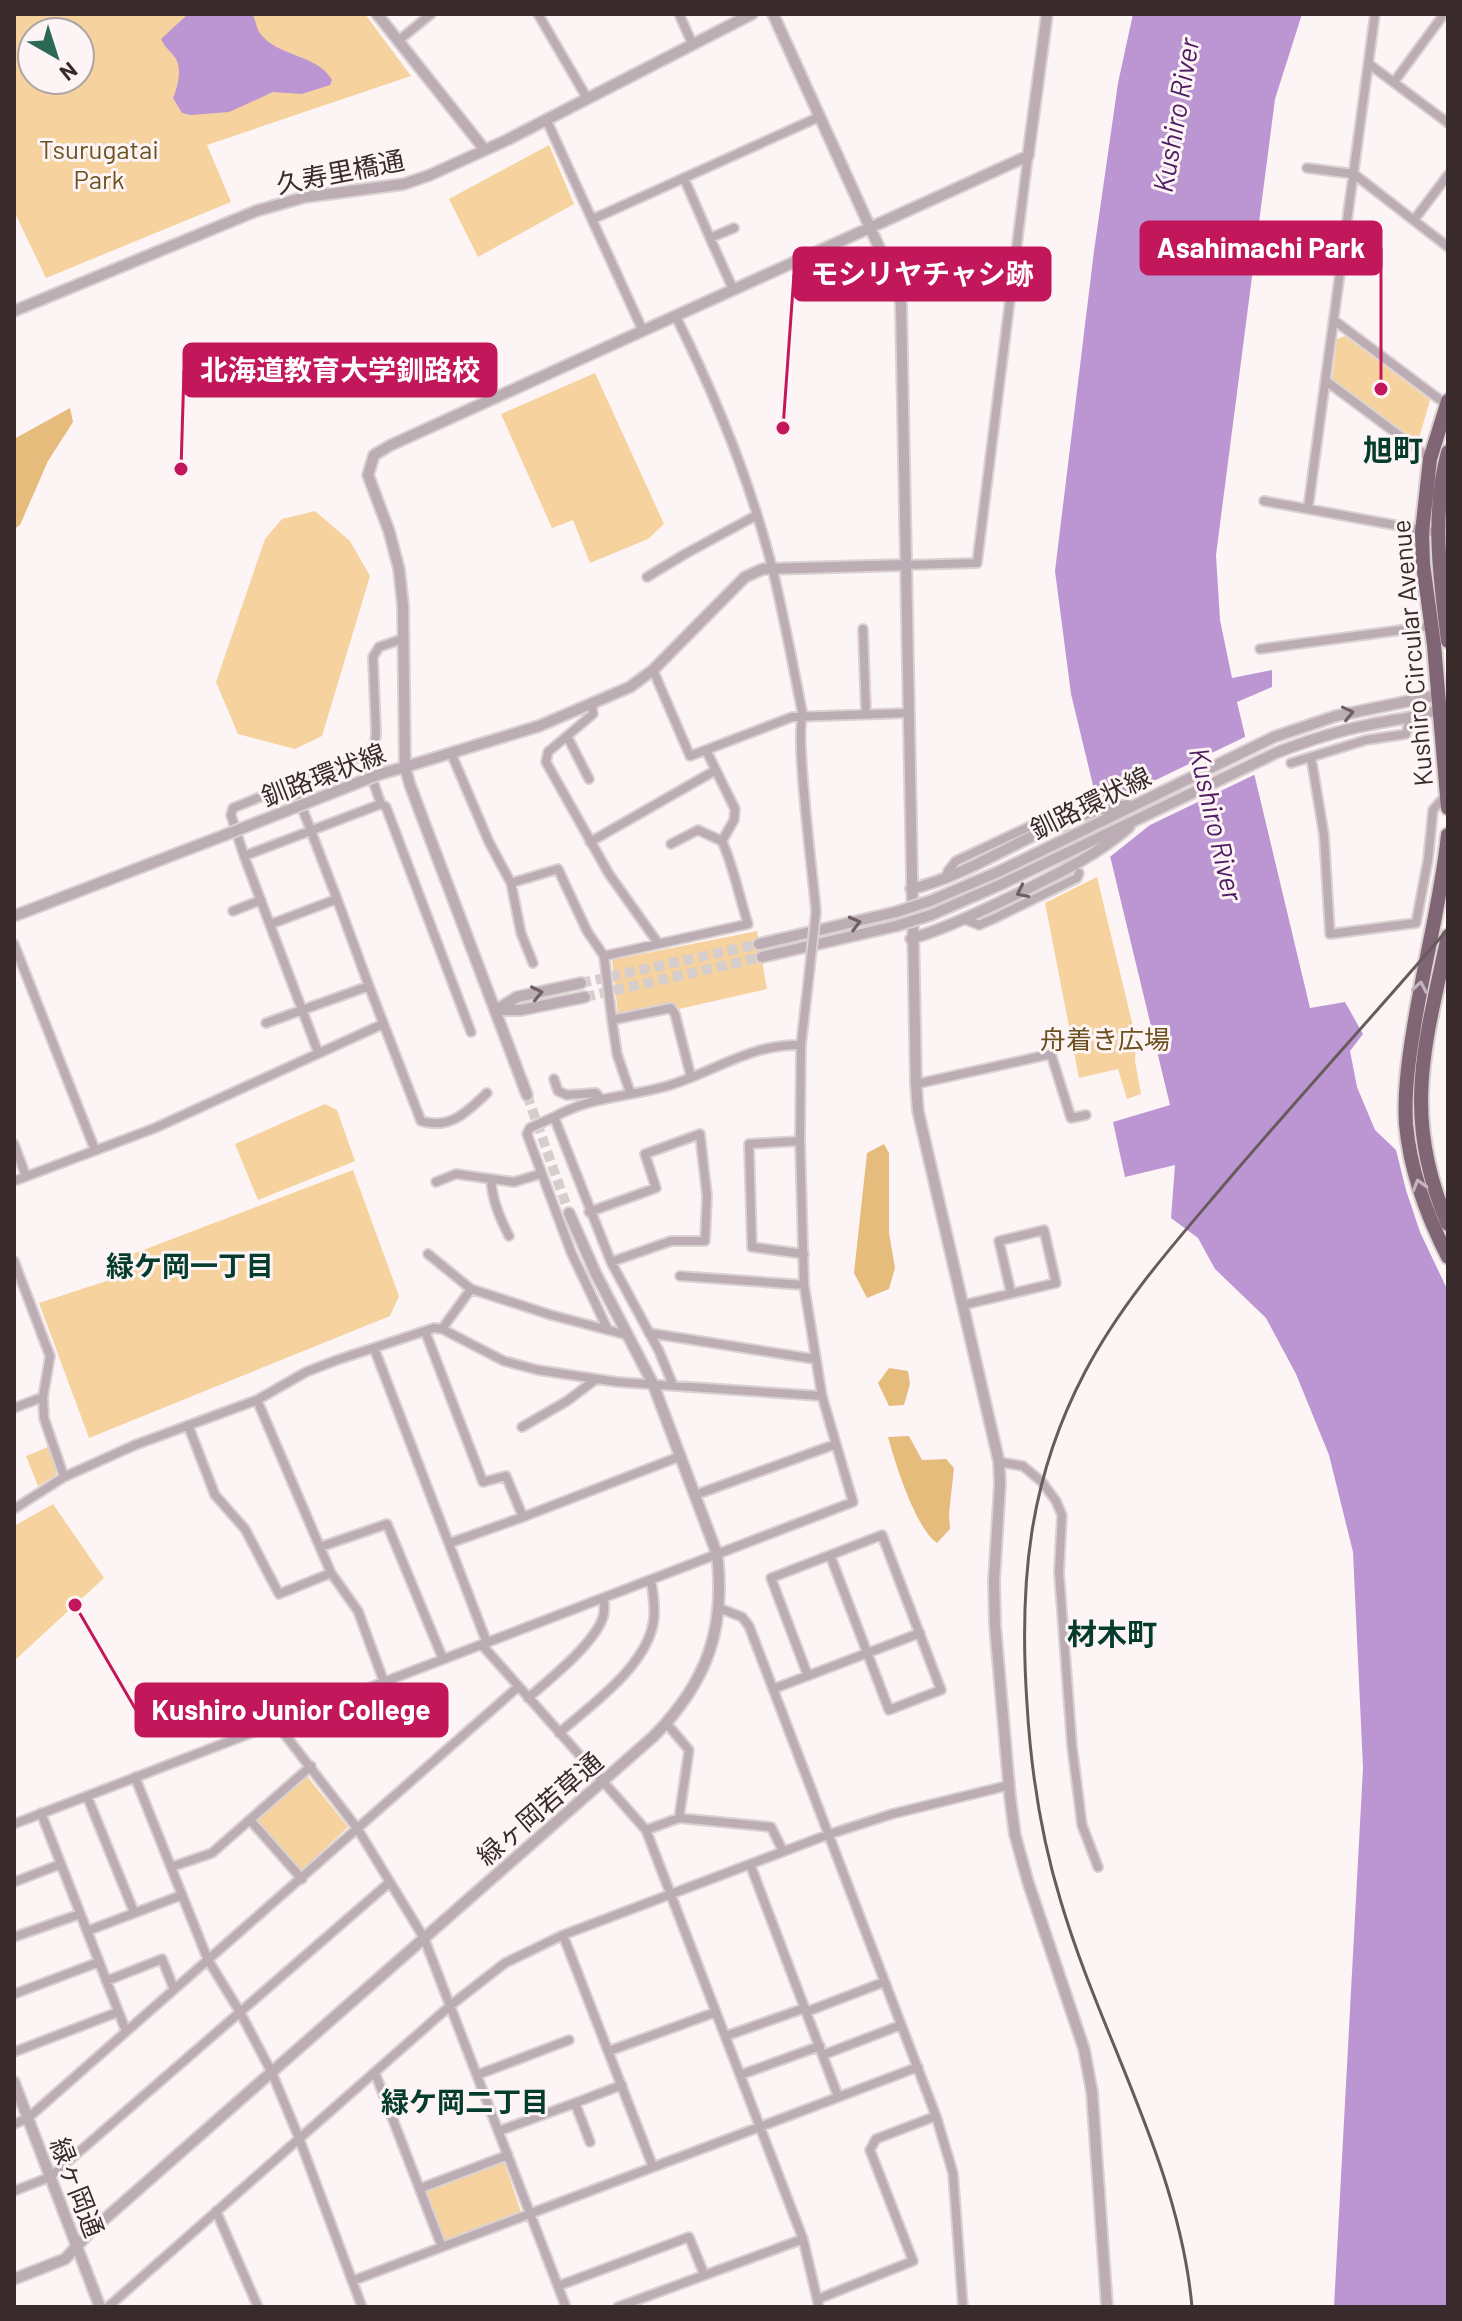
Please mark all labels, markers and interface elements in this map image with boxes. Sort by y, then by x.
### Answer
north arrow [16,16,96,96]
water label: Kushiro River [1145,34,1205,195]
text: N [55,58,83,87]
park label: Tsurugatai Park [39,133,159,194]
street label: 久寿里橋通 [273,143,407,199]
callout: Asahimachi Park [1141,222,1381,274]
text: Asahimachi Park [1157,230,1365,264]
callout: モシリヤチャシ跡 [794,248,1050,300]
text: モシリヤチャシ跡 [810,256,1034,290]
callout: 北海道教育大学釧路校 [184,344,496,396]
text: 北海道教育大学釧路校 [200,352,480,386]
district label: 旭町 [1363,431,1423,467]
street label: Kushiro Circular Avenue [1384,518,1438,788]
one-way arrow [1341,705,1355,722]
street label: 釧路環状線 [257,736,389,812]
water label: Kushiro River [1183,744,1251,905]
street label: 釧路環状線 [1025,760,1155,844]
one-way arrow [1015,882,1030,897]
one-way arrow [848,915,861,932]
one-way arrow [1411,980,1428,994]
one-way arrow [530,985,544,1002]
park label: 舟着き広場 [1040,1023,1170,1054]
one-way arrow [1412,1178,1428,1192]
district label: 緑ケ岡一丁目 [106,1248,274,1282]
district label: 材木町 [1067,1615,1157,1651]
callout: Kushiro Junior College [136,1684,447,1736]
text: Kushiro Junior College [151,1692,431,1726]
street label: 緑ヶ岡若草通 [470,1745,608,1871]
district label: 緑ケ岡二丁目 [381,2084,549,2118]
street label: 緑ヶ岡通 [45,2133,111,2241]

